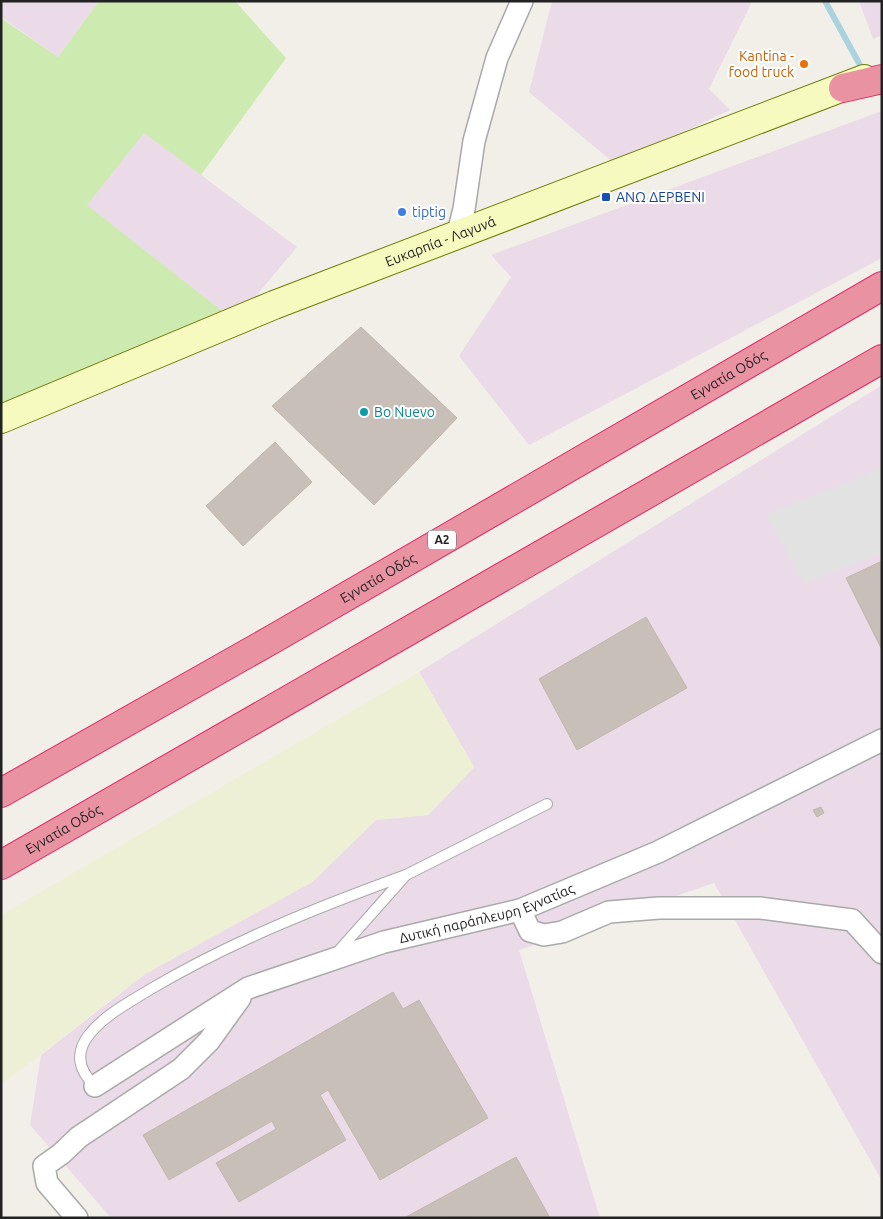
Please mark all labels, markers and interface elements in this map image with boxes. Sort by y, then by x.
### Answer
place label: Kantina - food truck [729,48,794,80]
marker: Kantina - food truck [798,58,810,70]
place label: ΑΝΩ ΔΕΡΒΕΝΙ [616,189,705,205]
marker: ΑΝΩ ΔΕΡΒΕΝΙ [600,191,612,203]
place label: tiptig [412,204,446,220]
marker: tiptig [396,206,408,218]
street label: Ευκαρπία - Λαγυνά [383,213,499,270]
street label: Εγνατία Οδός [688,346,770,403]
place label: Bo Nuevo [374,404,435,420]
marker: Bo Nuevo [358,406,370,418]
road number: Α2 [428,530,456,550]
street label: Εγνατία Οδός [337,550,419,606]
street label: Εγνατία Οδός [23,801,105,857]
street label: Δυτική παράπλευρη Εγνατίας [397,880,577,946]

